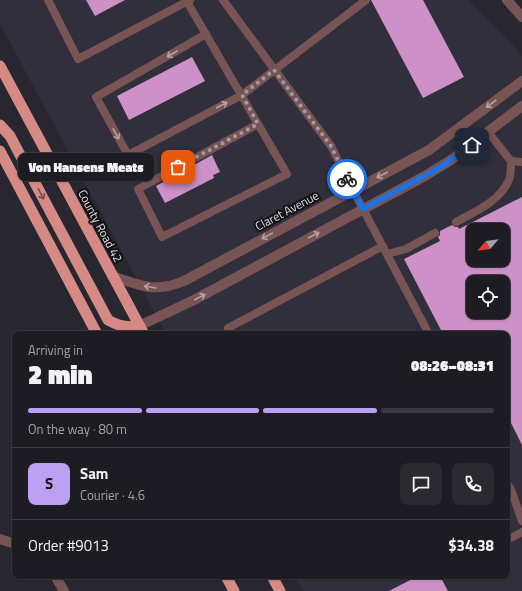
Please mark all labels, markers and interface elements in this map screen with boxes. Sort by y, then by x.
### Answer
one-way arrow [166,50,178,58]
one-way arrow [485,100,496,108]
one-way arrow [216,101,228,108]
one-way arrow [113,128,121,140]
pin [455,128,489,162]
icon: home [461,134,483,156]
pin [161,150,195,184]
callout: Von Hansens Meats [18,153,154,181]
icon: bag [167,156,189,178]
text: Von Hansens Meats [28,157,144,177]
courier [327,159,367,199]
icon: bike [336,168,358,190]
one-way arrow [376,172,388,179]
street label: County Road 42 [73,186,128,266]
street label: Claret Avenue [252,186,322,235]
one-way arrow [38,188,45,200]
north arrow [466,223,510,267]
map controls [466,223,510,319]
one-way arrow [308,231,320,239]
one-way arrow [262,233,274,240]
button: locate [466,275,510,319]
one-way arrow [144,283,157,291]
one-way arrow [194,292,206,300]
text: Arriving in [28,340,83,360]
text: 08:26–08:31 [411,354,494,377]
text: 2 min [28,355,93,394]
text: On the way · 80 m [28,419,127,439]
text: Sam [80,462,108,485]
button: chat [400,463,442,505]
button: phone [452,463,494,505]
text: S [45,472,53,495]
text: Courier · 4.6 [80,485,145,505]
text: Order #9013 [28,534,109,557]
text: $34.38 [448,534,494,557]

